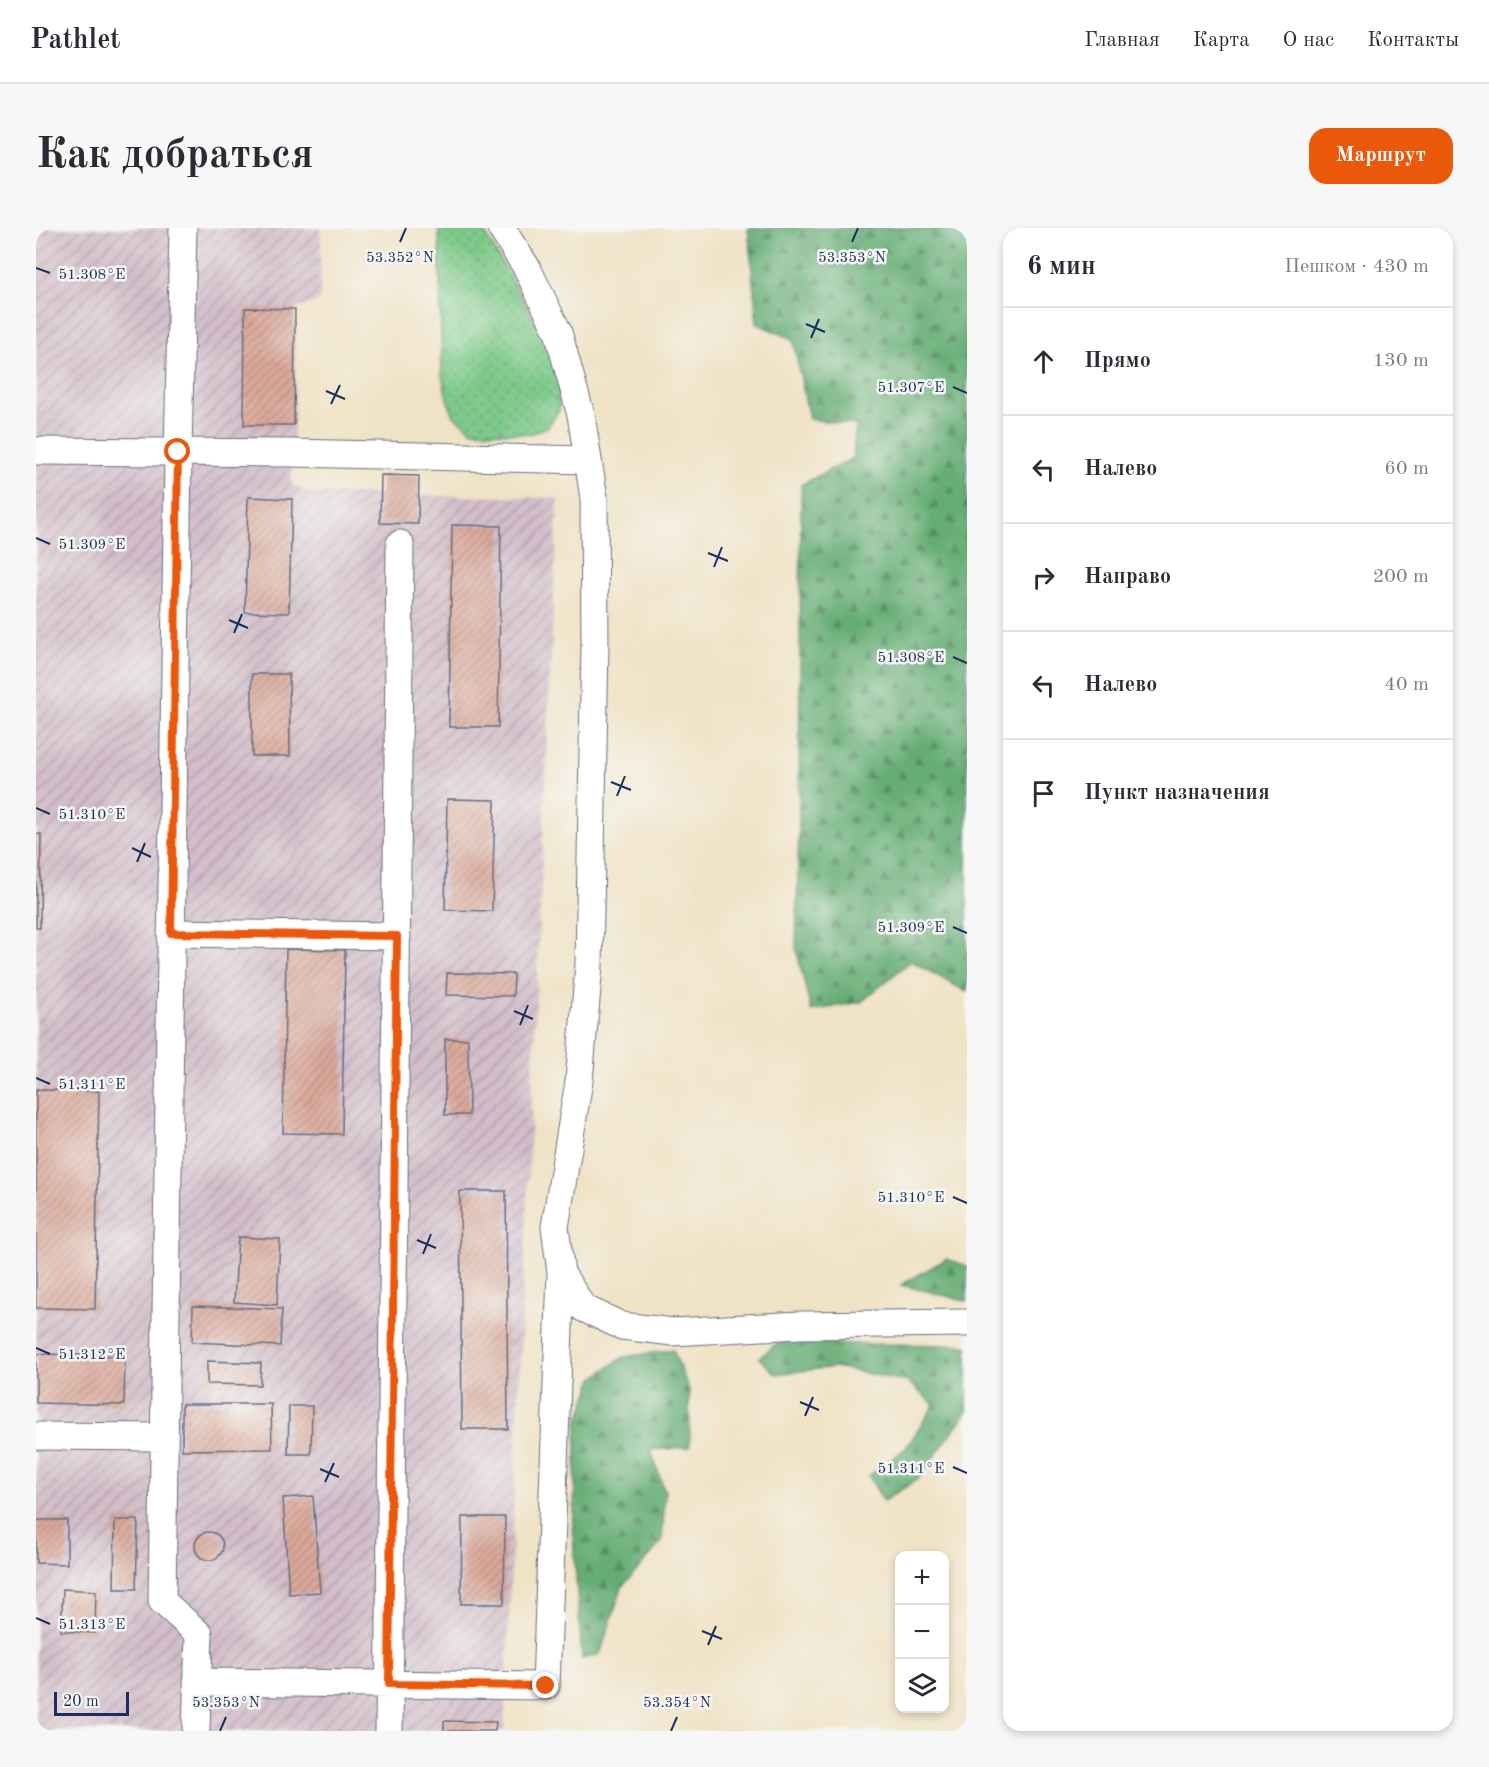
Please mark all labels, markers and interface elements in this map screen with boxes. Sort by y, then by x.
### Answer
text: Pathlet [30,27,121,55]
text: Главная [1084,30,1160,51]
text: Карта [1193,30,1250,51]
text: О нас [1283,30,1334,51]
text: Контакты [1367,30,1459,51]
button: Маршрут [1309,128,1453,184]
text: Как добраться [36,135,313,177]
text: 53.352°N [366,251,434,266]
text: 53.353°N [818,251,886,266]
text: 6 мин [1027,254,1096,280]
text: Пешком · 430 m [1284,257,1429,277]
text: 51.308°E [59,268,125,283]
icon: ahead [1027,345,1060,378]
text: Прямо [1084,350,1151,372]
text: 130 m [1373,351,1429,371]
text: 51.307°E [878,381,944,396]
route start [164,438,190,464]
icon: left [1027,453,1060,486]
text: Налево [1084,458,1157,480]
text: 60 m [1384,459,1429,479]
text: 51.309°E [59,538,125,553]
icon: right [1027,561,1060,594]
text: Направо [1084,566,1171,588]
text: 200 m [1373,567,1429,587]
text: 51.308°E [878,651,944,666]
icon: left [1027,669,1060,702]
text: Налево [1084,674,1157,696]
text: 40 m [1384,675,1429,695]
icon: arrive [1027,777,1060,810]
text: Пункт назначения [1084,782,1270,804]
text: 51.310°E [59,808,125,823]
text: 51.309°E [878,921,944,936]
text: 51.311°E [59,1078,125,1093]
text: 51.310°E [878,1191,944,1206]
text: 51.312°E [59,1348,125,1363]
text: 51.311°E [878,1462,944,1477]
map controls [895,1551,949,1713]
button: + [895,1551,949,1605]
button: − [895,1605,949,1659]
text: 51.313°E [59,1618,125,1633]
button: layers [895,1659,949,1713]
route end [532,1672,558,1698]
scale bar [54,1689,129,1716]
text: 20 m [63,1694,99,1710]
text: 53.353°N [192,1696,260,1711]
text: 53.354°N [643,1696,711,1711]

